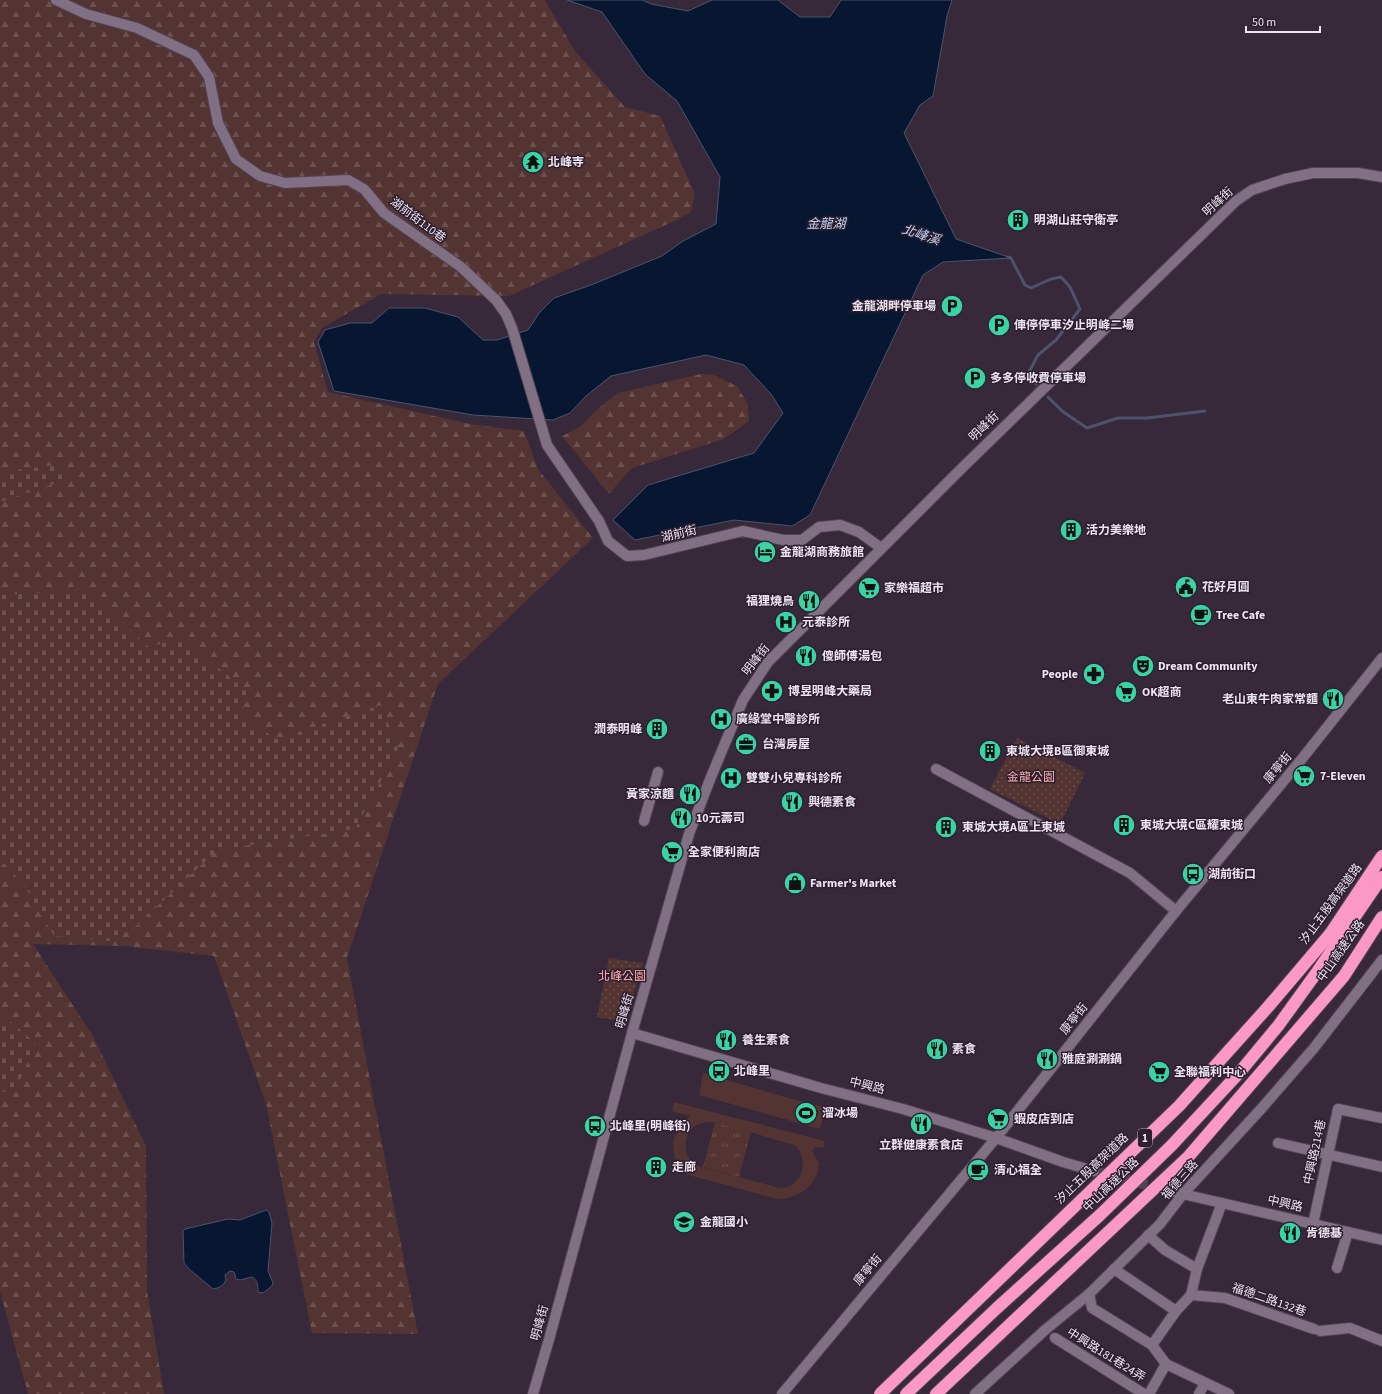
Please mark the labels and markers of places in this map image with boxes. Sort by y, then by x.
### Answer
temple icon: 北峰寺 [520,149,546,175]
place label: 北峰寺 [548,154,584,171]
building icon: 明湖山莊守衛亭 [1005,207,1031,233]
place label: 明湖山莊守衛亭 [1034,212,1118,229]
parking icon: 金龍湖畔停車場 [939,293,965,319]
place label: 金龍湖畔停車場 [852,298,936,315]
parking icon: 俥停停車汐止明𡶶二場 [986,312,1012,338]
place label: 俥停停車汐止明𡶶二場 [1014,317,1134,334]
parking icon: 多多停收費停車場 [962,365,988,391]
place label: 多多停收費停車場 [990,370,1086,387]
building icon: 活力美樂地 [1058,517,1084,543]
place label: 活力美樂地 [1086,522,1146,539]
hotel icon: 金龍湖商務旅館 [752,539,778,565]
place label: 金龍湖商務旅館 [780,544,864,561]
public building icon: 花好月圓 [1173,574,1199,600]
supermarket icon: 家樂福超市 [856,575,882,601]
place label: 花好月圓 [1202,579,1250,596]
place label: 家樂福超市 [884,580,944,597]
restaurant icon: 福狸燒鳥 [796,588,822,614]
place label: 福狸燒鳥 [746,593,794,610]
cafe icon: Tree Cafe [1188,602,1214,628]
place label: Tree Cafe [1216,607,1265,624]
hospital icon: 元泰診所 [773,609,799,635]
place label: 元泰診所 [802,614,850,631]
restaurant icon: 傻師傅湯包 [793,643,819,669]
place label: 傻師傅湯包 [822,648,882,665]
theatre icon: Dream Community [1130,653,1156,679]
place label: Dream Community [1158,658,1258,675]
pharmacy icon: People [1081,661,1107,687]
place label: People [1042,666,1078,683]
pharmacy icon: 博昱明峰大藥局 [759,678,785,704]
supermarket icon: OK超商 [1113,679,1139,705]
place label: 博昱明峰大藥局 [788,683,872,700]
place label: OK超商 [1142,684,1182,701]
restaurant icon: 老山東牛肉家常麵 [1320,686,1346,712]
place label: 老山東牛肉家常麵 [1222,691,1318,708]
hospital icon: 廣緣堂中醫診所 [708,706,734,732]
place label: 廣緣堂中醫診所 [736,711,820,728]
building icon: 潤泰明峰 [644,716,670,742]
place label: 潤泰明峰 [594,721,642,738]
office icon: 台灣房屋 [733,731,759,757]
place label: 台灣房屋 [762,736,810,753]
building icon: 東城大境B區御東城 [977,738,1003,764]
place label: 東城大境B區御東城 [1006,743,1109,760]
supermarket icon: 7-Eleven [1291,763,1317,789]
hospital icon: 雙雙小兒專科診所 [718,765,744,791]
place label: 7-Eleven [1320,768,1366,785]
place label: 雙雙小兒專科診所 [746,770,842,787]
restaurant icon: 黃家涼麵 [677,781,703,807]
place label: 黃家涼麵 [626,786,674,803]
restaurant icon: 興德素食 [779,789,805,815]
place label: 興德素食 [808,794,856,811]
restaurant icon: 10元壽司 [668,805,694,831]
place label: 10元壽司 [696,810,745,827]
building icon: 東城大境C區耀東城 [1111,812,1137,838]
building icon: 東城大境A區上東城 [933,814,959,840]
place label: 東城大境C區耀東城 [1140,817,1243,834]
place label: 東城大境A區上東城 [962,819,1065,836]
supermarket icon: 全家便利商店 [659,839,685,865]
place label: 全家便利商店 [688,844,760,861]
bus stop icon: 湖前街口 [1180,861,1206,887]
place label: 湖前街口 [1208,866,1256,883]
shop icon: Farmer's Market [782,870,808,896]
place label: Farmer's Market [810,875,897,892]
restaurant icon: 養生素食 [713,1027,739,1053]
place label: 養生素食 [742,1032,790,1049]
restaurant icon: 素食 [924,1036,950,1062]
place label: 素食 [952,1041,976,1058]
restaurant icon: 雅庭涮涮鍋 [1034,1046,1060,1072]
place label: 雅庭涮涮鍋 [1062,1051,1122,1068]
bus stop icon: 北峰里 [706,1058,732,1084]
supermarket icon: 全聯福利中心 [1146,1059,1172,1085]
place label: 北峰里 [734,1063,770,1080]
place label: 全聯福利中心 [1174,1064,1246,1081]
sports icon: 溜冰場 [793,1100,819,1126]
place label: 溜冰場 [822,1105,858,1122]
supermarket icon: 蝦皮店到店 [985,1106,1011,1132]
restaurant icon: 立群健康素食店 [908,1111,934,1137]
place label: 蝦皮店到店 [1014,1111,1074,1128]
bus stop icon: 北峰里(明峰街) [582,1113,608,1139]
place label: 北峰里(明峰街) [610,1118,690,1135]
place label: 立群健康素食店 [879,1137,963,1154]
building icon: 走廊 [643,1154,669,1180]
cafe icon: 清心福全 [965,1157,991,1183]
place label: 走廊 [672,1159,696,1176]
place label: 清心福全 [994,1162,1042,1179]
school or university icon: 金龍國小 [671,1209,697,1235]
place label: 金龍國小 [700,1214,748,1231]
restaurant icon: 肯德基 [1277,1220,1303,1246]
place label: 肯德基 [1306,1225,1342,1242]

